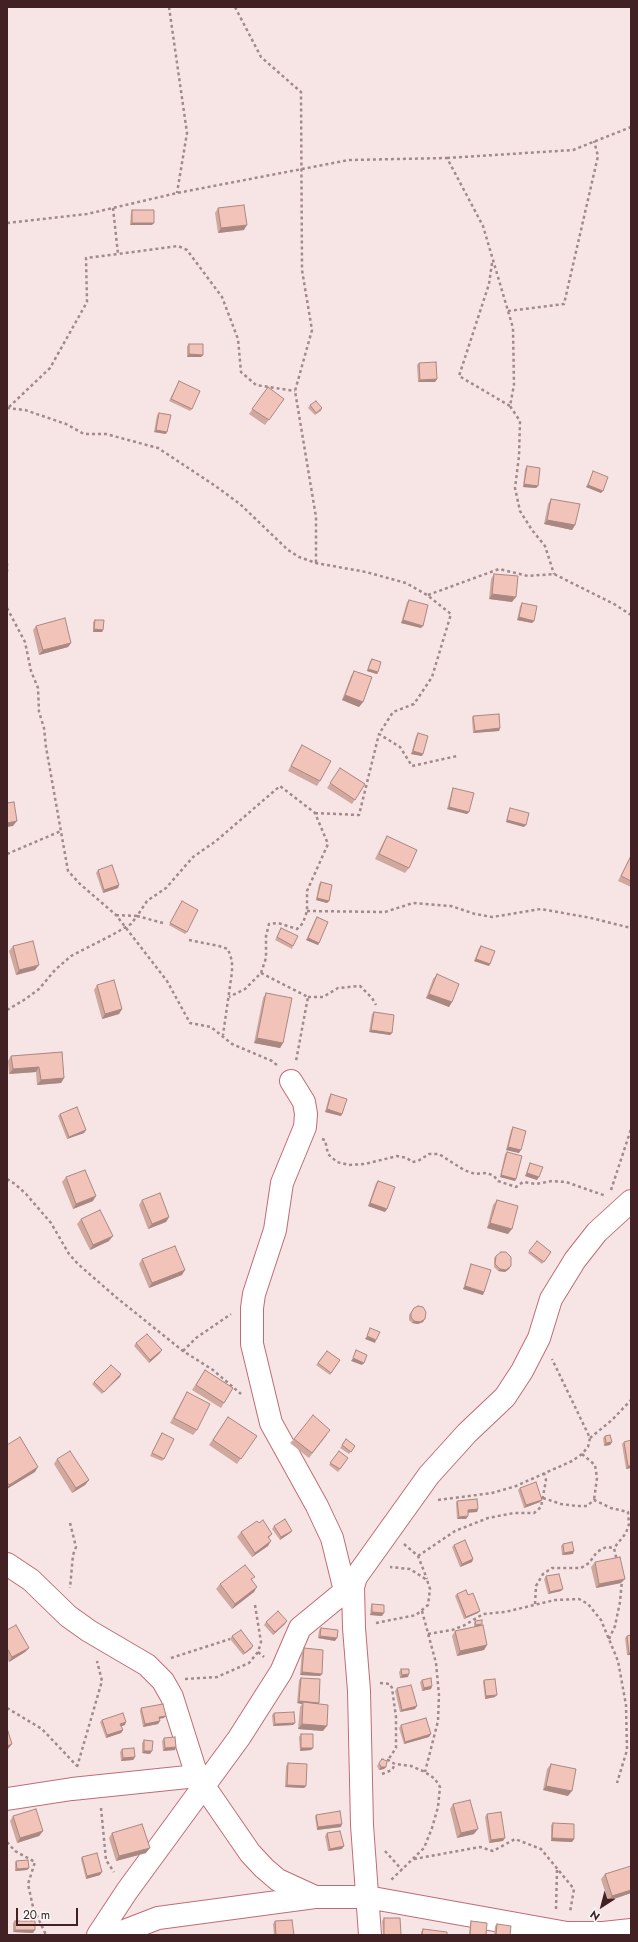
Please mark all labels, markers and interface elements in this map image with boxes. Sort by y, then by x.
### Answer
north arrow [582,1886,622,1926]
scale bar [18,1900,80,1926]
text: 20 m [23,1906,50,1924]
text: N [587,1907,603,1925]

